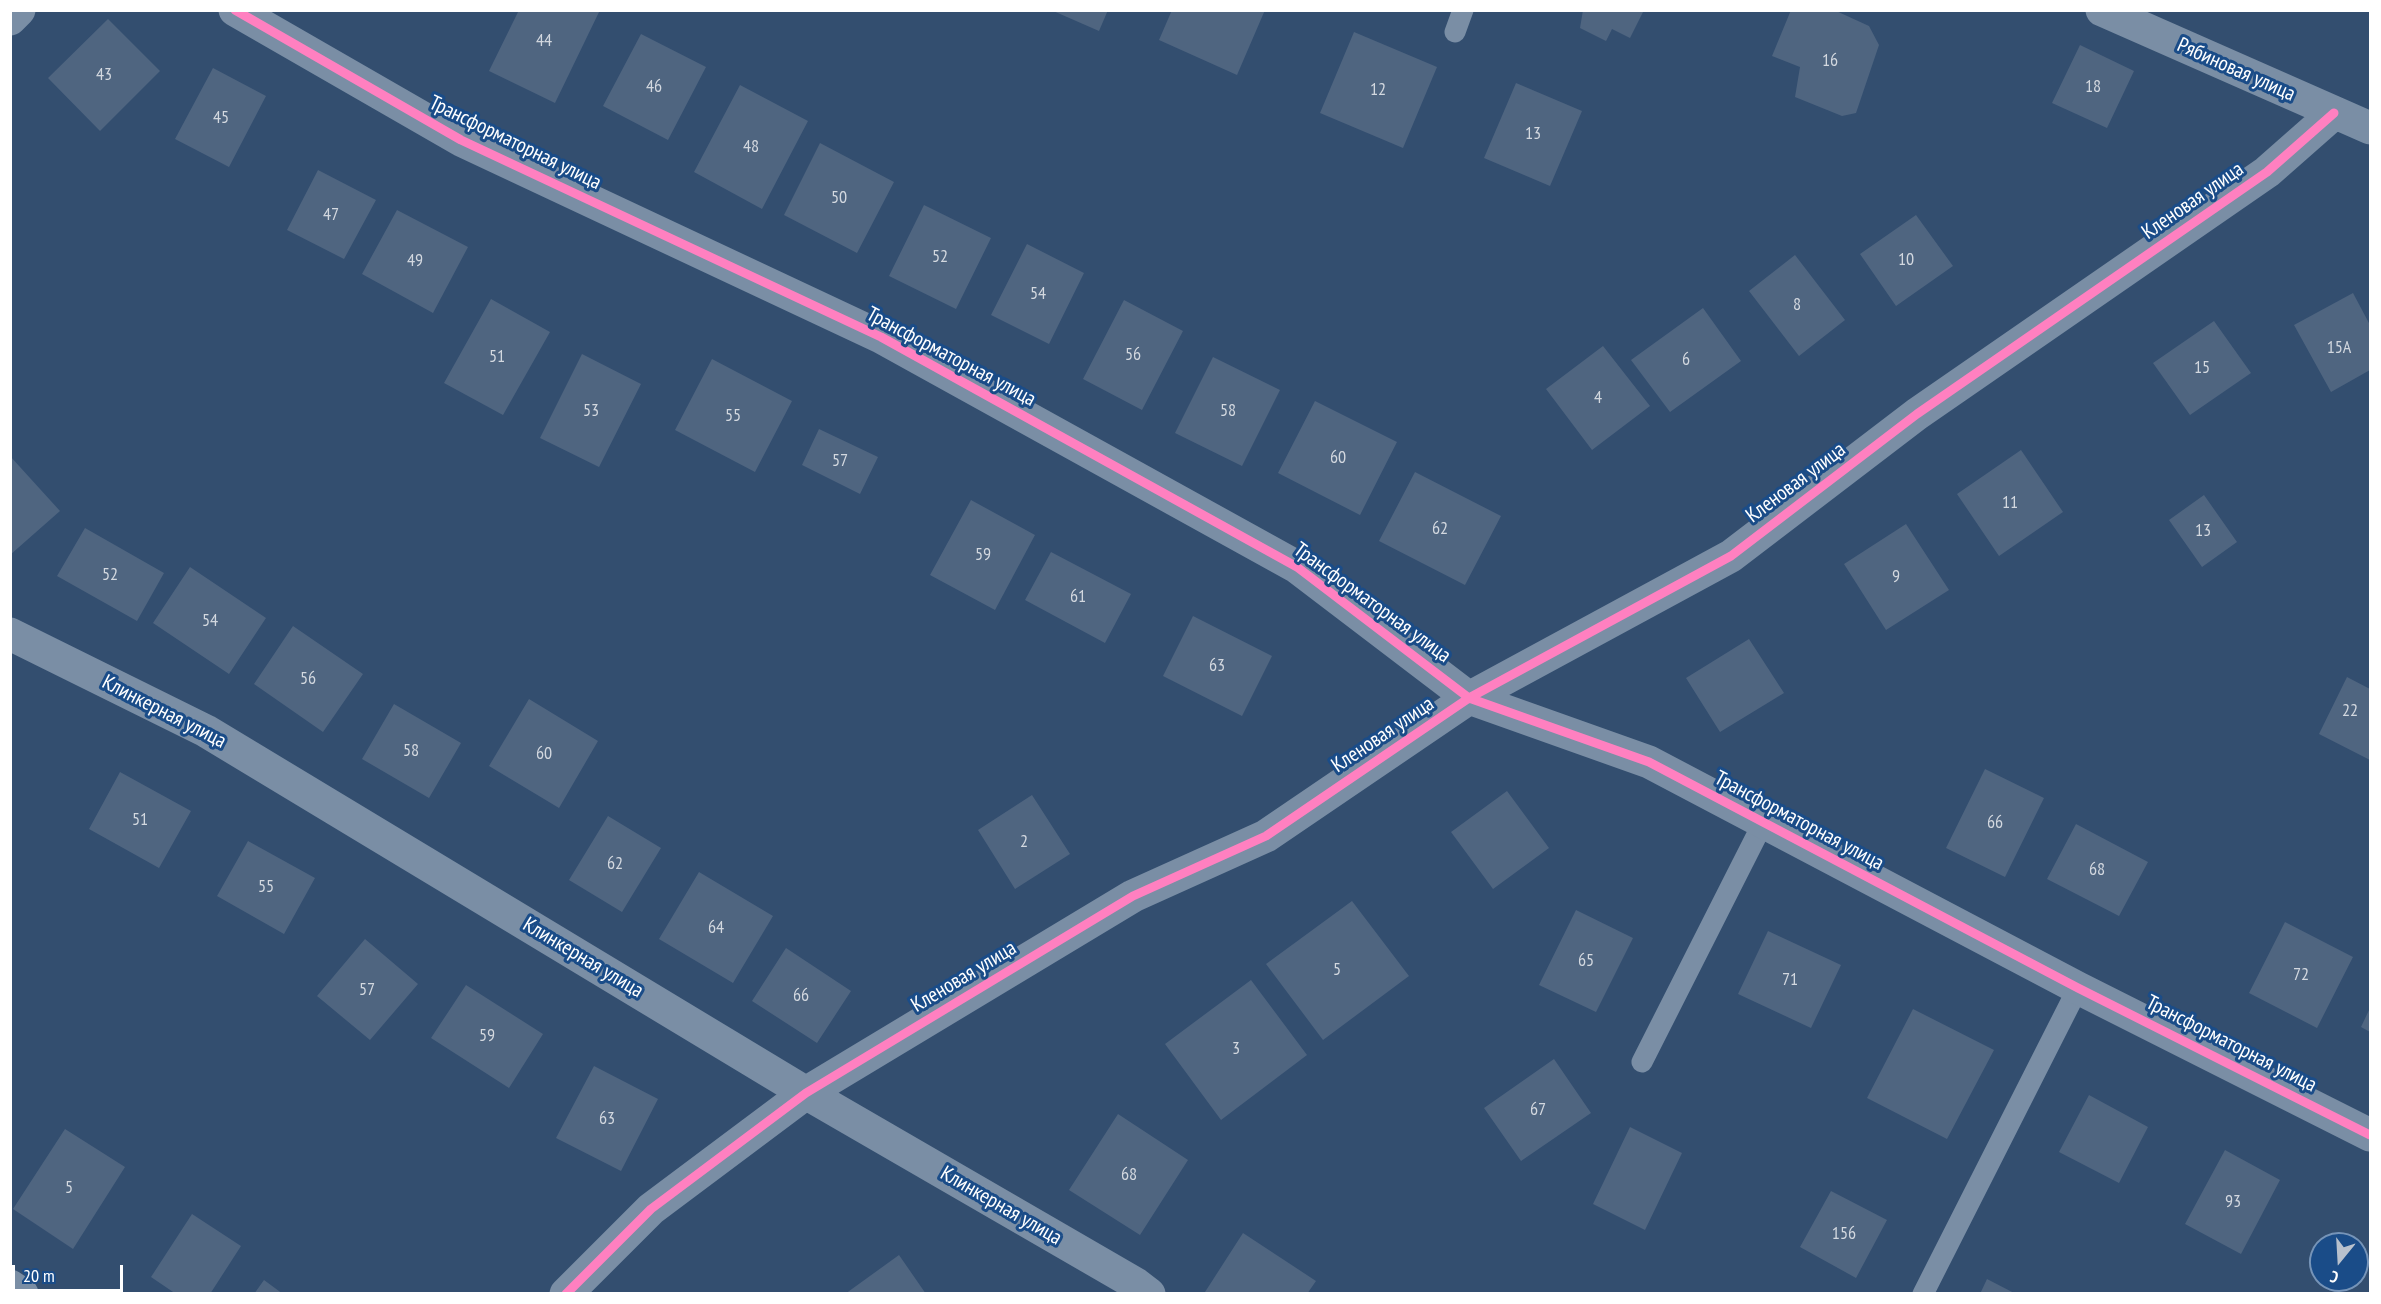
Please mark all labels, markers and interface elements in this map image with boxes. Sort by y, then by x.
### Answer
house number: 44 [536,30,552,52]
street label: Рябиновая улица [2173,33,2299,107]
house number: 16 [1822,50,1838,72]
house number: 43 [96,64,112,86]
house number: 46 [646,76,662,98]
house number: 18 [2085,76,2101,98]
house number: 12 [1370,79,1386,101]
street label: Трансформаторная улица [425,90,605,196]
house number: 45 [213,107,229,129]
house number: 13 [1525,123,1541,145]
house number: 48 [743,136,759,158]
street label: Кленовая улица [2137,157,2249,245]
house number: 50 [831,187,847,209]
house number: 47 [323,204,339,226]
house number: 52 [932,246,948,268]
house number: 10 [1898,249,1914,271]
house number: 49 [407,250,423,272]
house number: 54 [1030,283,1046,305]
house number: 8 [1793,294,1801,316]
street label: Трансформаторная улица [862,302,1040,412]
house number: 15А [2327,337,2351,359]
house number: 56 [1125,344,1141,366]
house number: 51 [489,346,505,368]
house number: 6 [1682,349,1690,371]
house number: 15 [2194,357,2210,379]
house number: 4 [1594,387,1602,409]
house number: 53 [583,400,599,422]
house number: 58 [1220,400,1236,422]
house number: 55 [725,405,741,427]
street label: Кленовая улица [1741,437,1851,529]
house number: 60 [1330,447,1346,469]
house number: 57 [832,450,848,472]
house number: 11 [2002,492,2018,514]
house number: 62 [1432,518,1448,540]
house number: 13 [2195,520,2211,542]
street label: Трансформаторная улица [1288,537,1456,669]
house number: 59 [975,544,991,566]
house number: 52 [102,564,118,586]
house number: 9 [1892,566,1900,588]
house number: 61 [1070,586,1086,608]
house number: 54 [202,610,218,632]
house number: 63 [1209,655,1225,677]
house number: 56 [300,668,316,690]
street label: Клинкерная улица [98,670,230,754]
street label: Кленовая улица [1327,692,1439,778]
house number: 22 [2342,700,2358,722]
house number: 58 [403,740,419,762]
house number: 60 [536,743,552,765]
street label: Трансформаторная улица [1710,766,1888,876]
house number: 51 [132,809,148,831]
house number: 66 [1987,812,2003,834]
house number: 2 [1020,831,1028,853]
house number: 62 [607,853,623,875]
house number: 68 [2089,859,2105,881]
house number: 55 [258,876,274,898]
street label: Клинкерная улица [518,912,648,1004]
house number: 64 [708,917,724,939]
street label: Кленовая улица [907,936,1021,1018]
house number: 65 [1578,950,1594,972]
house number: 5 [1333,959,1341,981]
house number: 72 [2293,964,2309,986]
house number: 71 [1782,969,1798,991]
house number: 57 [359,979,375,1001]
house number: 66 [793,985,809,1007]
street label: Трансформаторная улица [2141,990,2321,1098]
house number: 59 [479,1025,495,1047]
house number: 3 [1232,1038,1240,1060]
house number: 67 [1530,1099,1546,1121]
house number: 63 [599,1108,615,1130]
street label: Клинкерная улица [936,1161,1066,1251]
house number: 68 [1121,1164,1137,1186]
house number: 5 [65,1177,73,1199]
house number: 93 [2225,1191,2241,1213]
house number: 156 [1832,1223,1856,1245]
north arrow [2309,1232,2369,1292]
scale bar [15,1253,126,1291]
text: 20 m [23,1264,55,1287]
text: С [2327,1267,2341,1288]

